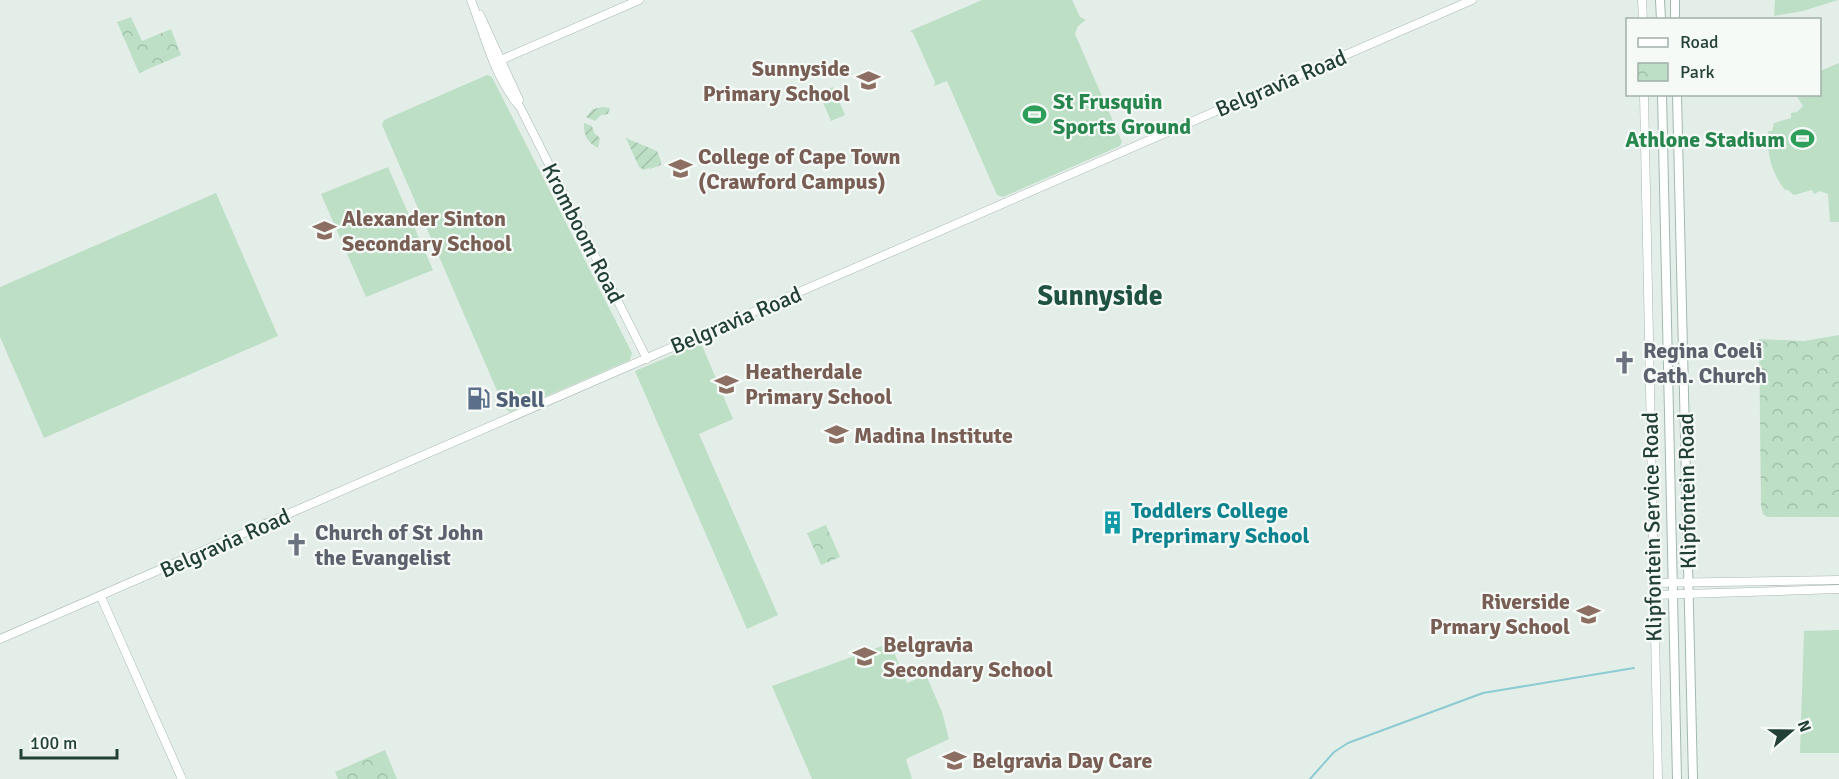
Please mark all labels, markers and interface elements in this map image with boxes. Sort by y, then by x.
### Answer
legend [1626,18,1821,96]
text: Road [1680,31,1719,53]
street label: Belgravia Road [1211,43,1351,123]
place label: Sunnyside Primary School [703,55,850,107]
text: Park [1680,61,1715,83]
school or university icon: Sunnyside Primary School [855,68,881,94]
place label: St Frusquin Sports Ground [1053,88,1191,140]
sports icon: St Frusquin Sports Ground [1022,101,1048,127]
place label: Athlone Stadium [1625,126,1785,153]
sports icon: Athlone Stadium [1790,126,1816,152]
place label: College of Cape Town (Crawford Campus) [698,143,901,195]
school or university icon: College of Cape Town (Crawford Campus) [667,156,693,182]
street label: Kromboom Road [536,158,630,308]
place label: Alexander Sinton Secondary School [342,205,512,257]
school or university icon: Alexander Sinton Secondary School [311,218,337,244]
district label: Sunnyside [1037,279,1163,313]
street label: Belgravia Road [666,280,806,360]
place label: Regina Coeli Cath. Church [1643,337,1767,389]
church icon: Regina Coeli Cath. Church [1612,350,1638,376]
place label: Heatherdale Primary School [745,358,892,410]
school or university icon: Heatherdale Primary School [714,371,740,397]
fuel station icon: Shell [465,386,491,412]
place label: Shell [496,386,545,413]
street label: Klipfontein Service Road [1636,412,1668,642]
street label: Klipfontein Road [1672,413,1702,569]
school or university icon: Madina Institute [823,422,849,448]
place label: Madina Institute [854,422,1013,449]
place label: Toddlers College Preprimary School [1131,497,1310,549]
street label: Belgravia Road [156,502,294,584]
building icon: Toddlers College Preprimary School [1100,510,1126,536]
place label: Church of St John the Evangelist [314,519,484,571]
church icon: Church of St John the Evangelist [284,532,310,558]
place label: Riverside Prmary School [1430,588,1570,640]
school or university icon: Riverside Prmary School [1575,601,1601,627]
place label: Belgravia Secondary School [883,631,1053,683]
school or university icon: Belgravia Secondary School [852,644,878,670]
north arrow [1761,701,1821,761]
text: N [1793,718,1815,735]
scale bar [21,722,117,760]
text: 100 m [30,732,77,754]
school or university icon: Belgravia Day Care [941,747,967,773]
place label: Belgravia Day Care [972,747,1153,774]

